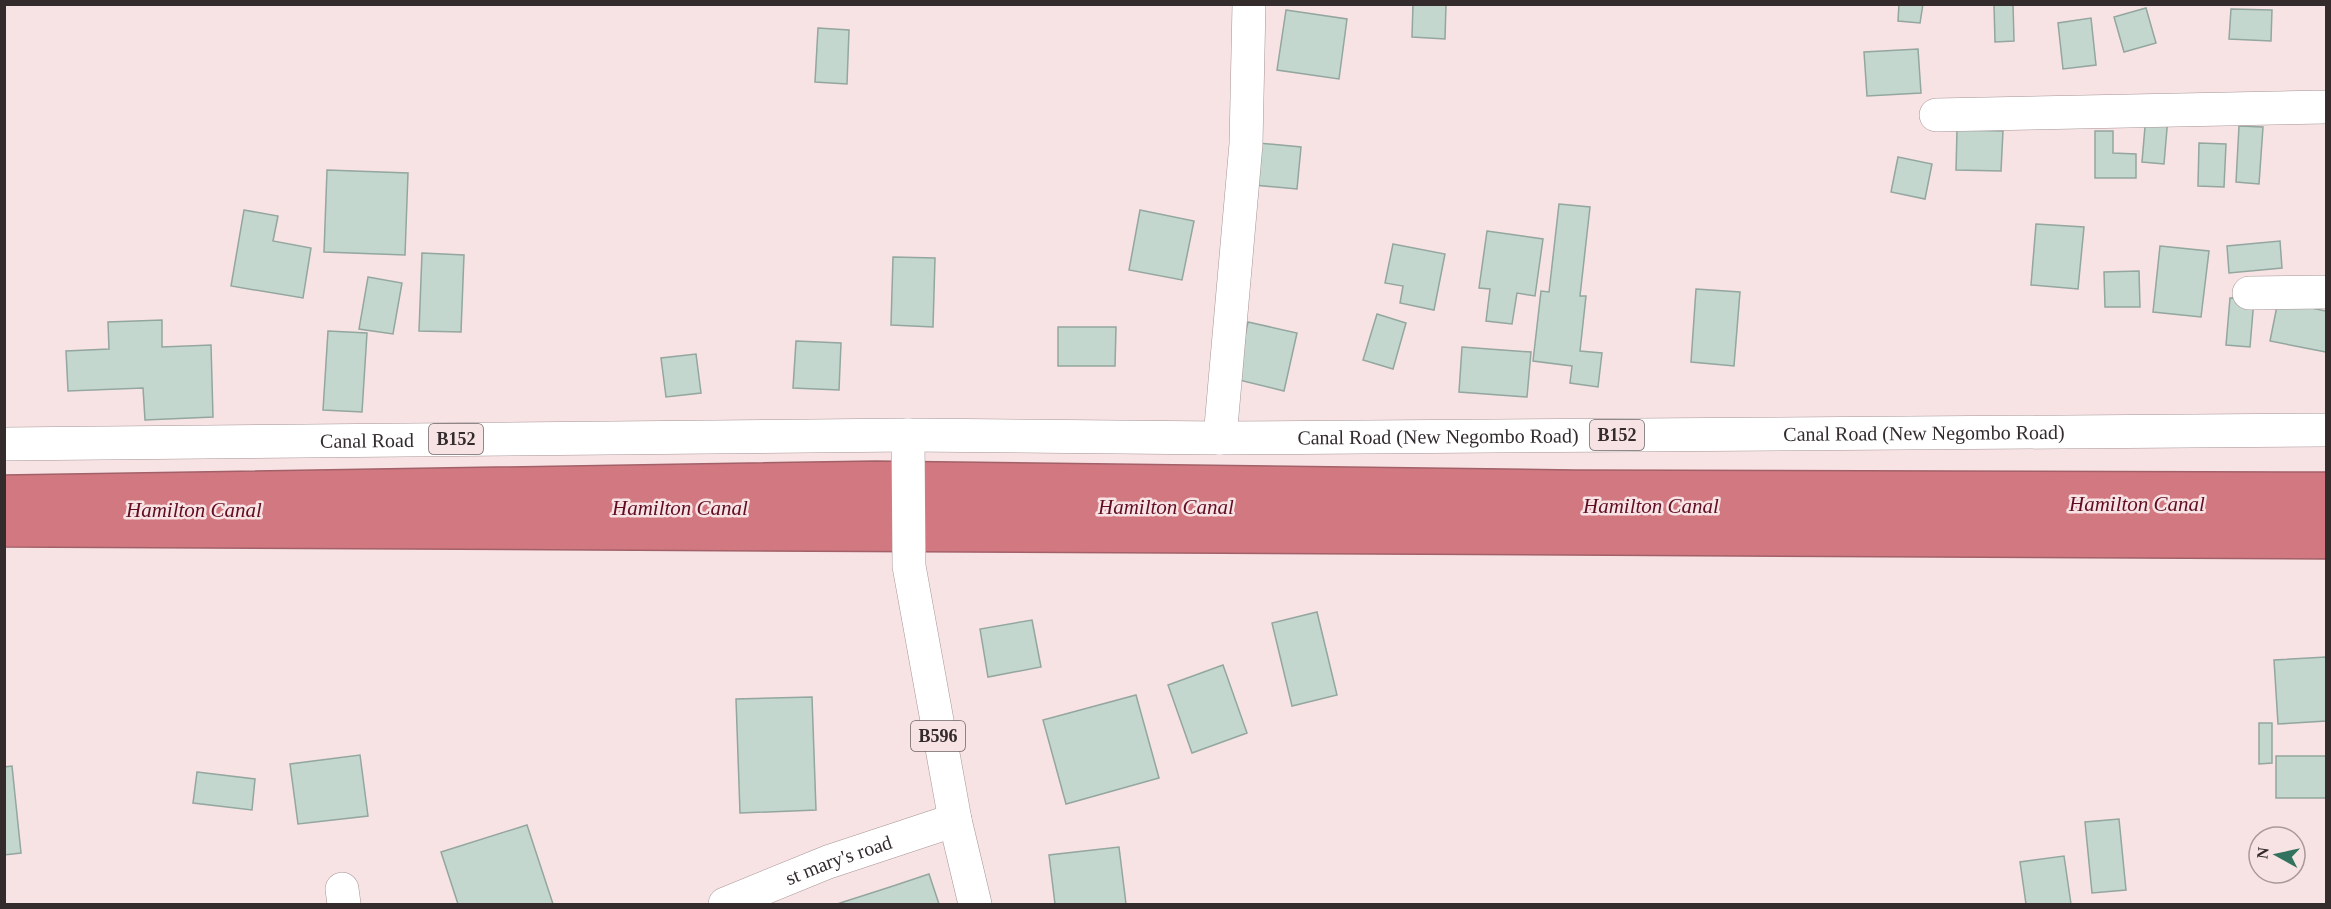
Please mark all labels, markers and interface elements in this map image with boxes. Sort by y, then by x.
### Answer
road number: B152 [1590,420,1644,450]
street label: Canal Road (New Negombo Road) [1783,421,2065,445]
road number: B152 [429,424,483,454]
street label: Canal Road (New Negombo Road) [1297,424,1579,449]
street label: Canal Road [320,429,414,452]
water label: Hamilton Canal [2068,492,2205,516]
water label: Hamilton Canal [1582,494,1719,518]
water label: Hamilton Canal [1097,495,1234,519]
water label: Hamilton Canal [611,496,748,520]
water label: Hamilton Canal [125,498,262,522]
road number: B596 [911,721,965,751]
north arrow [2247,825,2307,885]
street label: st mary's road [782,831,895,889]
text: N [2253,846,2272,860]

